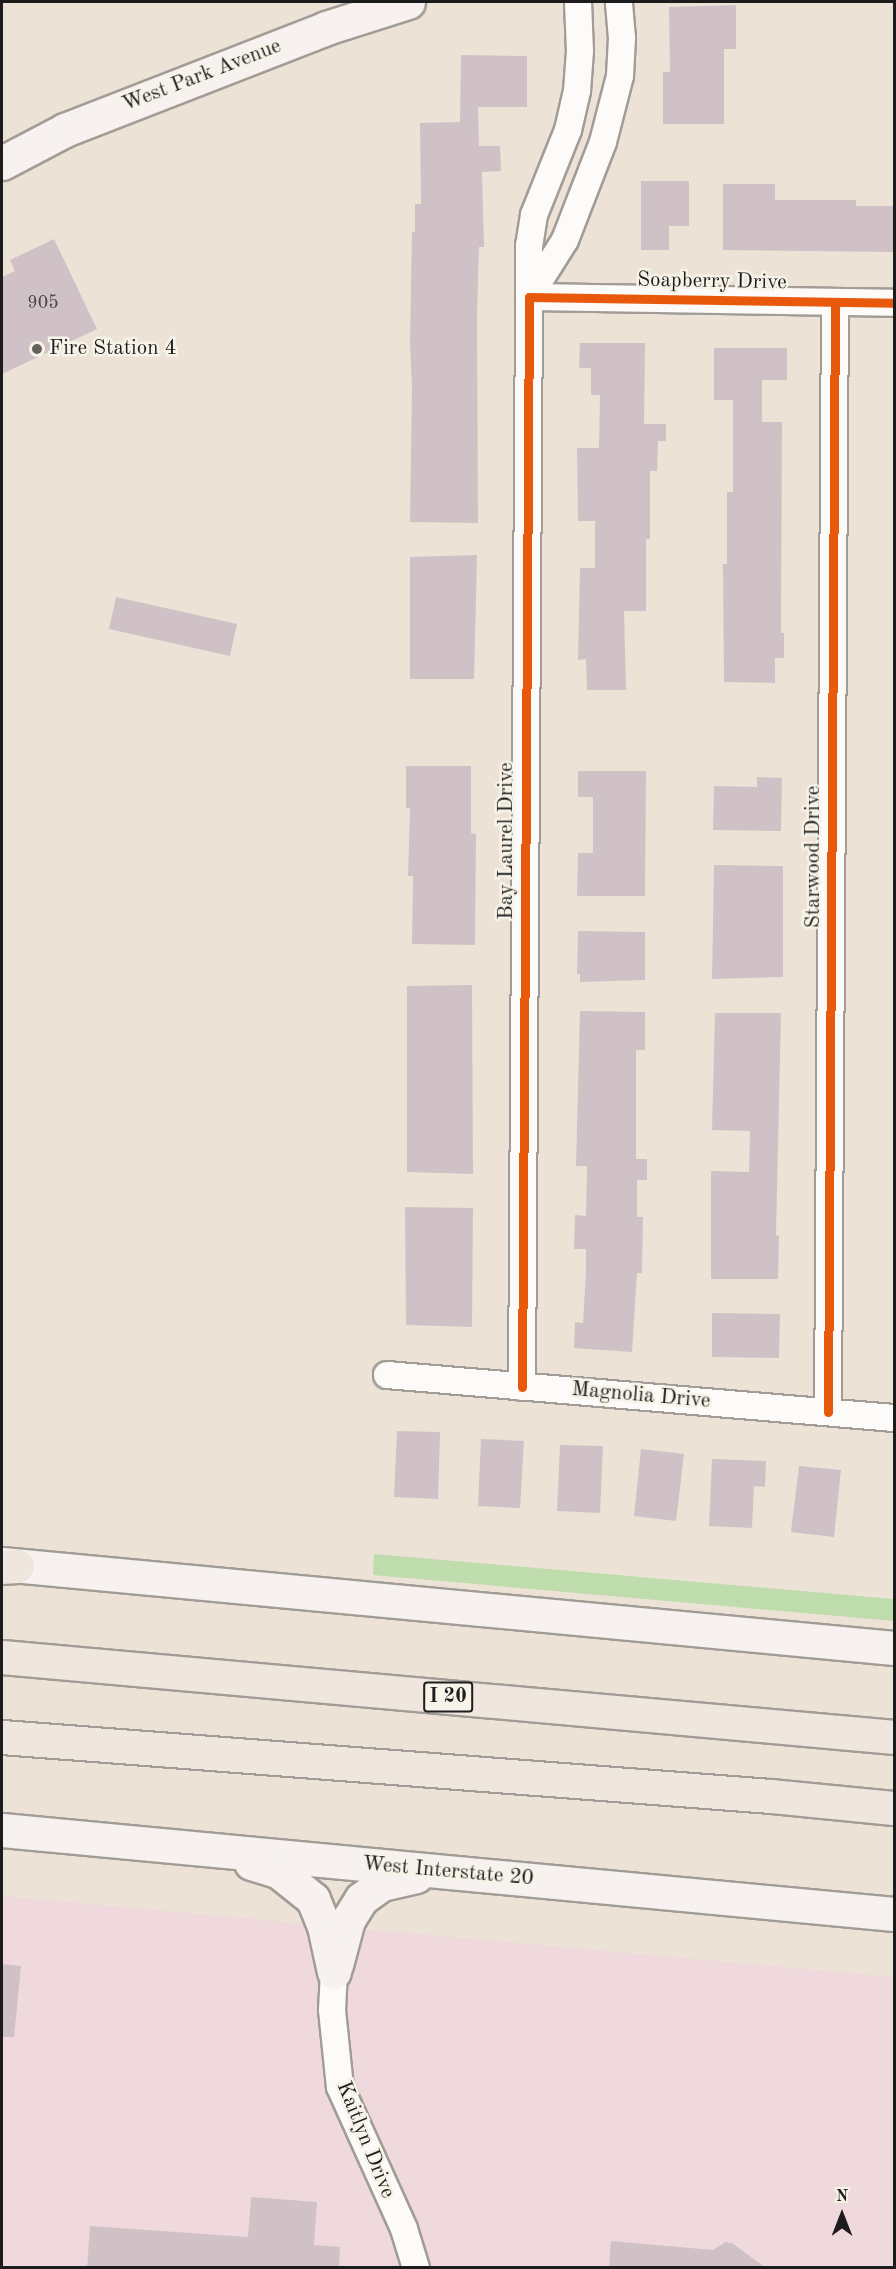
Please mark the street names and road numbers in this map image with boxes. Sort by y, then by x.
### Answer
street label: West Park Avenue [119,34,285,118]
street label: Soapberry Drive [637,268,787,296]
street label: Bay Laurel Drive [494,762,520,920]
street label: Starwood Drive [801,786,827,928]
street label: Magnolia Drive [571,1377,711,1415]
road number: I 20 [422,1680,474,1714]
street label: West Interstate 20 [361,1852,535,1892]
street label: Kaitlyn Drive [330,2078,400,2202]

